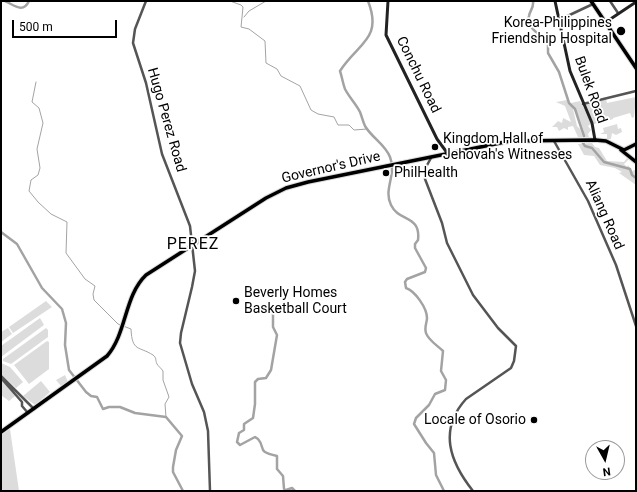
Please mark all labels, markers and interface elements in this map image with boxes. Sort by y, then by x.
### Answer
scale bar [14,12,119,38]
place label: Korea-Philippines Friendship Hospital [492,15,612,48]
text: 500 m [19,20,53,34]
marker: Korea-Philippines Friendship Hospital [615,25,627,37]
street label: Conchu Road [392,34,444,116]
street label: Bulek Road [570,54,610,126]
street label: Hugo Perez Road [143,66,189,174]
place label: Kingdom Hall of Jehovah's Witnesses [443,131,572,164]
marker: Kingdom Hall of Jehovah's Witnesses [430,142,440,152]
street label: Governor's Drive [280,148,382,188]
place label: PhilHealth [394,165,458,181]
marker: PhilHealth [381,168,391,178]
street label: Aliang Road [581,177,627,253]
district label: PEREZ [167,235,219,255]
place label: Beverly Homes Basketball Court [244,285,347,318]
marker: Beverly Homes Basketball Court [231,296,241,306]
place label: Locale of Osorio [424,412,526,428]
marker: Locale of Osorio [529,415,539,425]
north arrow [585,440,625,480]
text: N [602,464,611,478]

